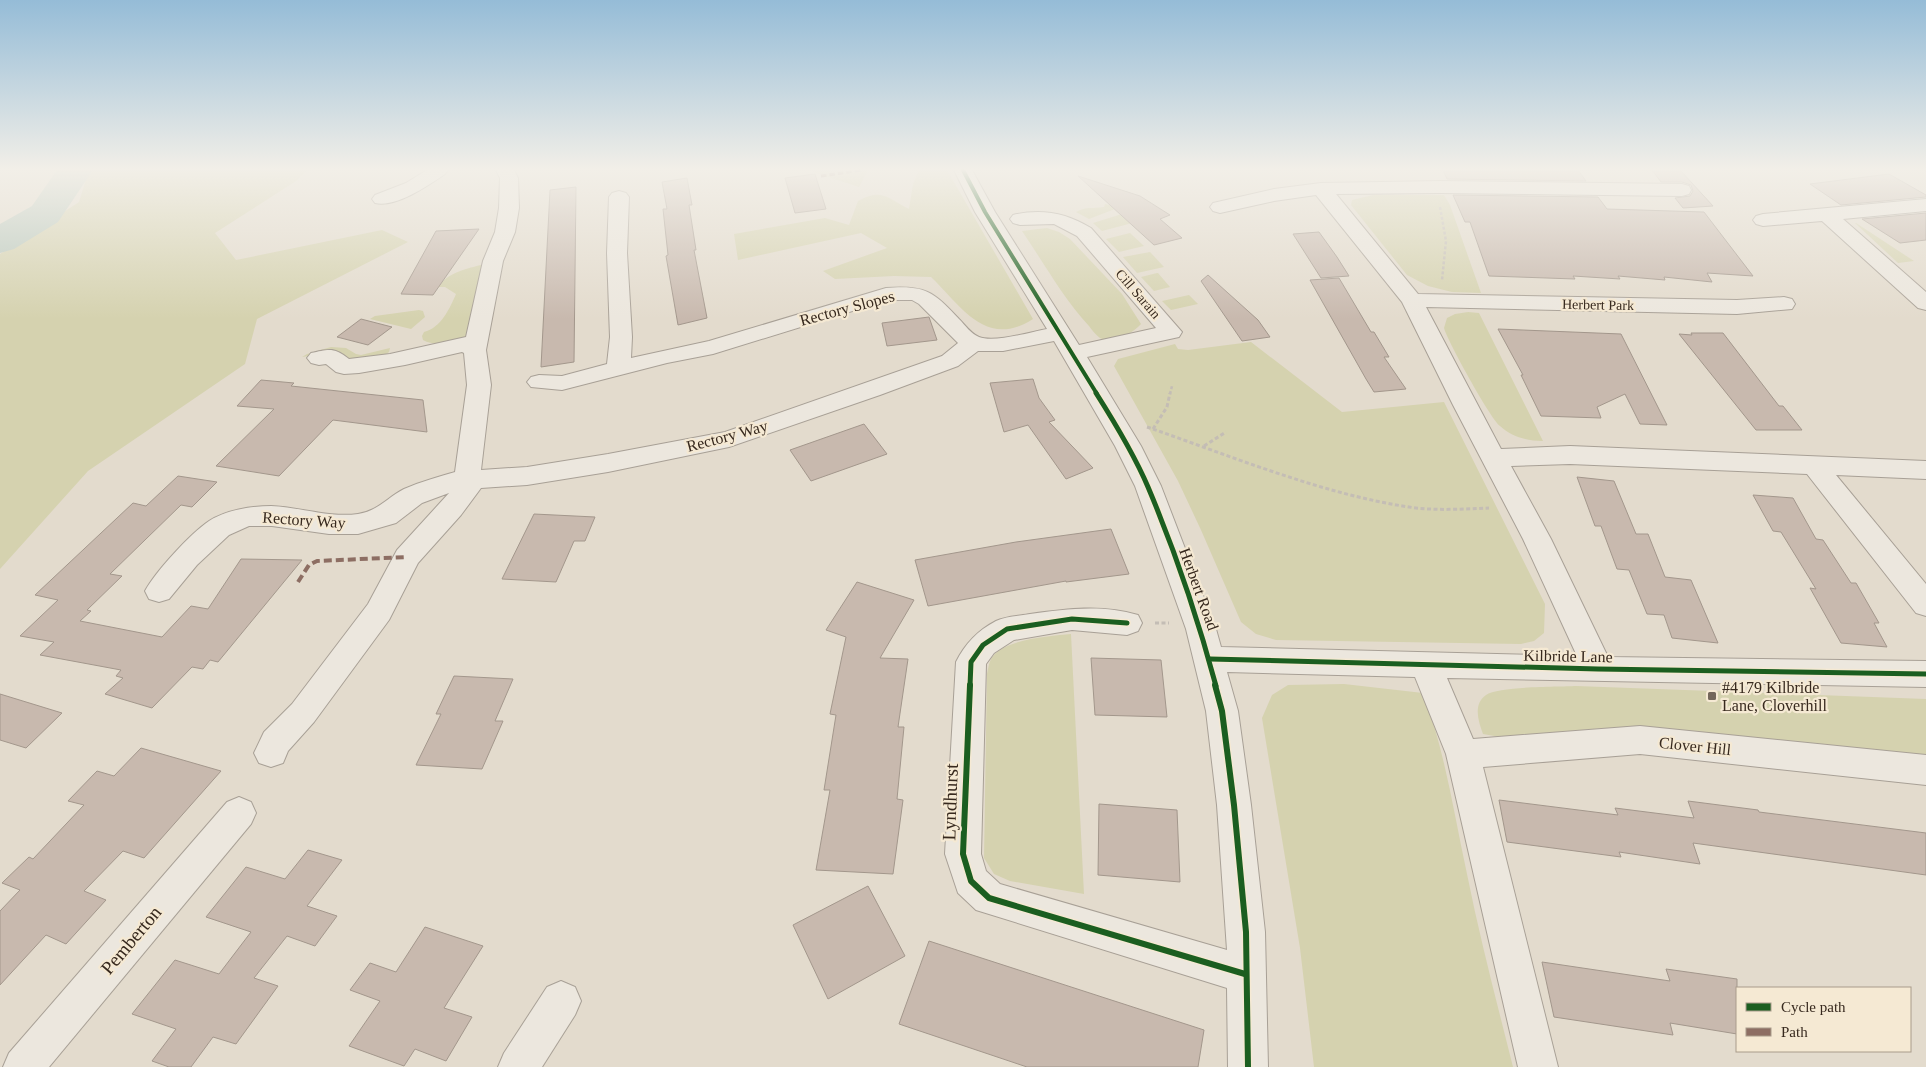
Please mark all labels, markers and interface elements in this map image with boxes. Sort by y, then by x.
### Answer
street label: Cill Sarain [1113,266,1163,322]
street label: Rectory Slopes [798,287,896,330]
street label: Herbert Park [1562,297,1634,313]
street label: Rectory Way [685,417,770,456]
street label: Rectory Way [262,509,346,532]
street label: Herbert Road [1176,545,1222,633]
street label: Kilbride Lane [1523,647,1613,665]
place label: #4179 Kilbride Lane, Cloverhill [1722,679,1827,714]
marker: #4179 Kilbride Lane, Cloverhill [1706,690,1718,702]
street label: Clover Hill [1658,734,1732,758]
street label: Lyndhurst [938,762,962,841]
street label: Pemberton [96,901,166,978]
legend [1736,987,1911,1052]
text: Cycle path [1781,999,1846,1015]
text: Path [1781,1024,1808,1040]

